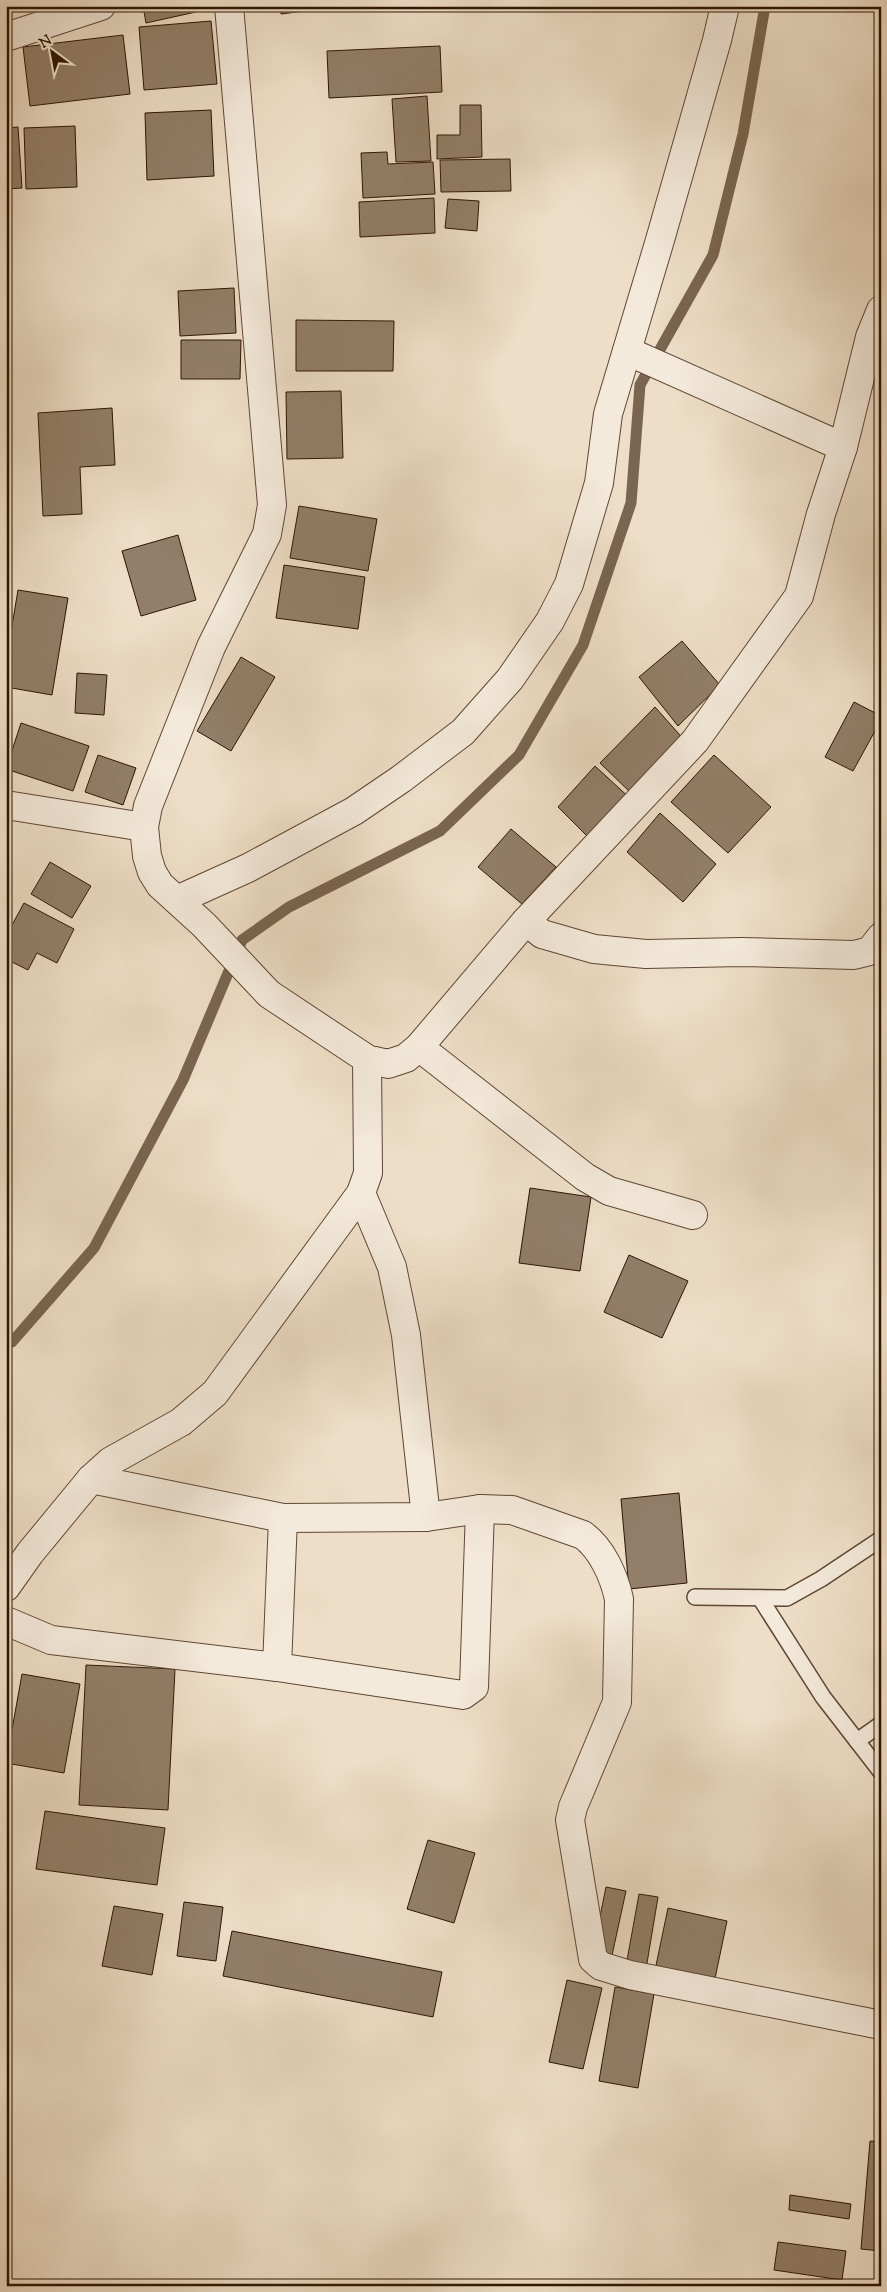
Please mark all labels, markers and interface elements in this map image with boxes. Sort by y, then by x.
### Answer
north arrow [28,28,78,78]
text: N [36,31,56,54]

